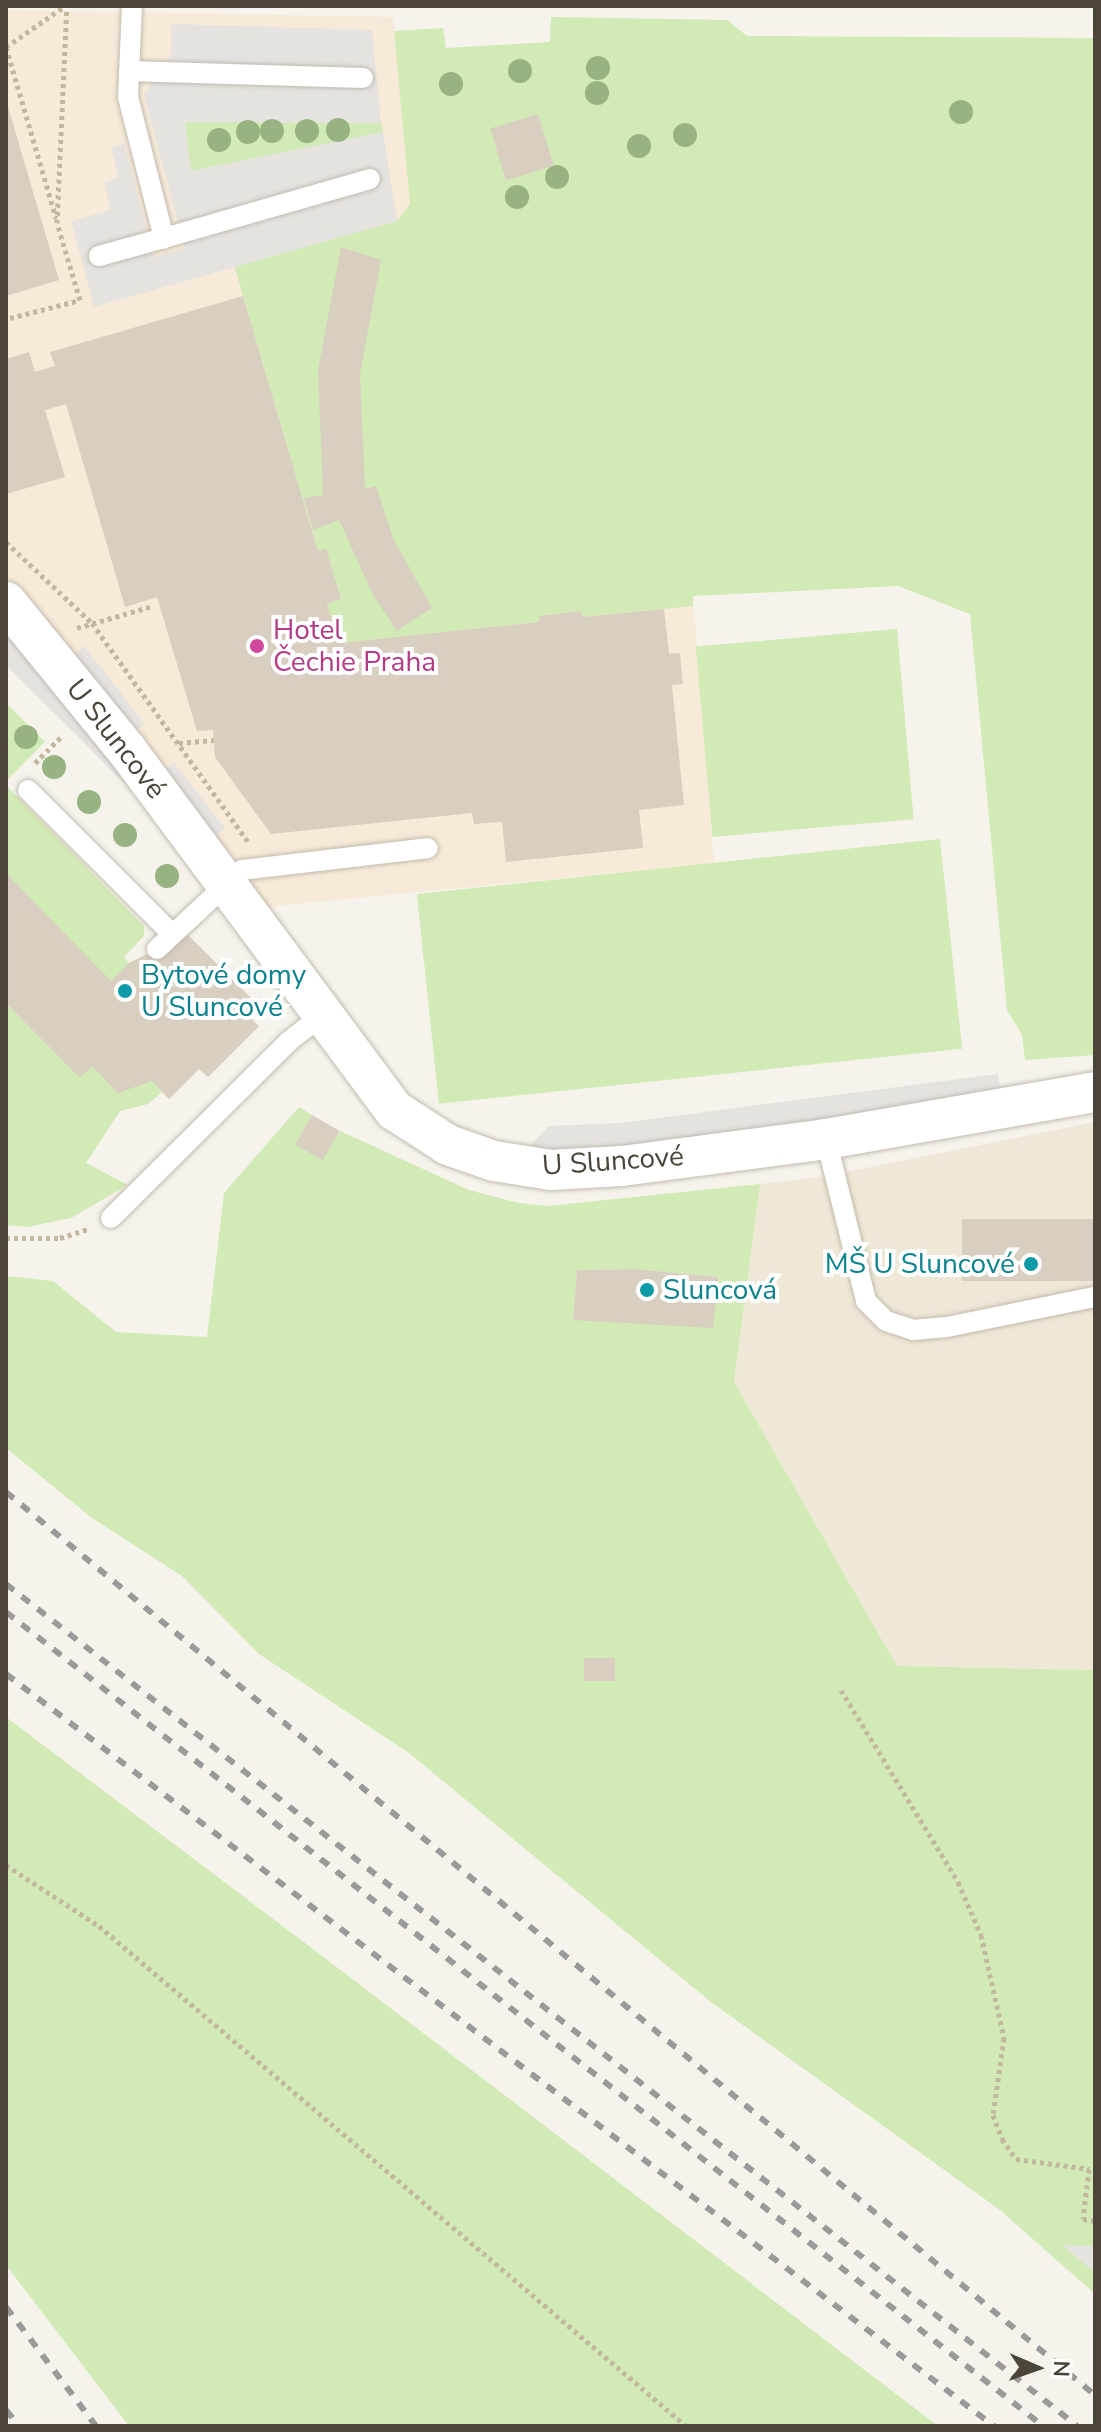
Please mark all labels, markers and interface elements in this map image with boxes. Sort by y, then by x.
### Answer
place label: Hotel Čechie Praha [273,613,436,679]
marker: Hotel Čechie Praha [248,637,266,655]
street label: U Sluncové [59,673,173,805]
place label: Bytové domy U Sluncové [141,958,306,1024]
marker: Bytové domy U Sluncové [116,982,134,1000]
street label: U Sluncové [541,1139,685,1183]
place label: MŠ U Sluncové [825,1247,1015,1281]
marker: MŠ U Sluncové [1022,1255,1040,1273]
place label: Sluncová [663,1273,777,1307]
marker: Sluncová [638,1281,656,1299]
north arrow [997,2328,1077,2408]
text: N [1046,2360,1076,2378]

